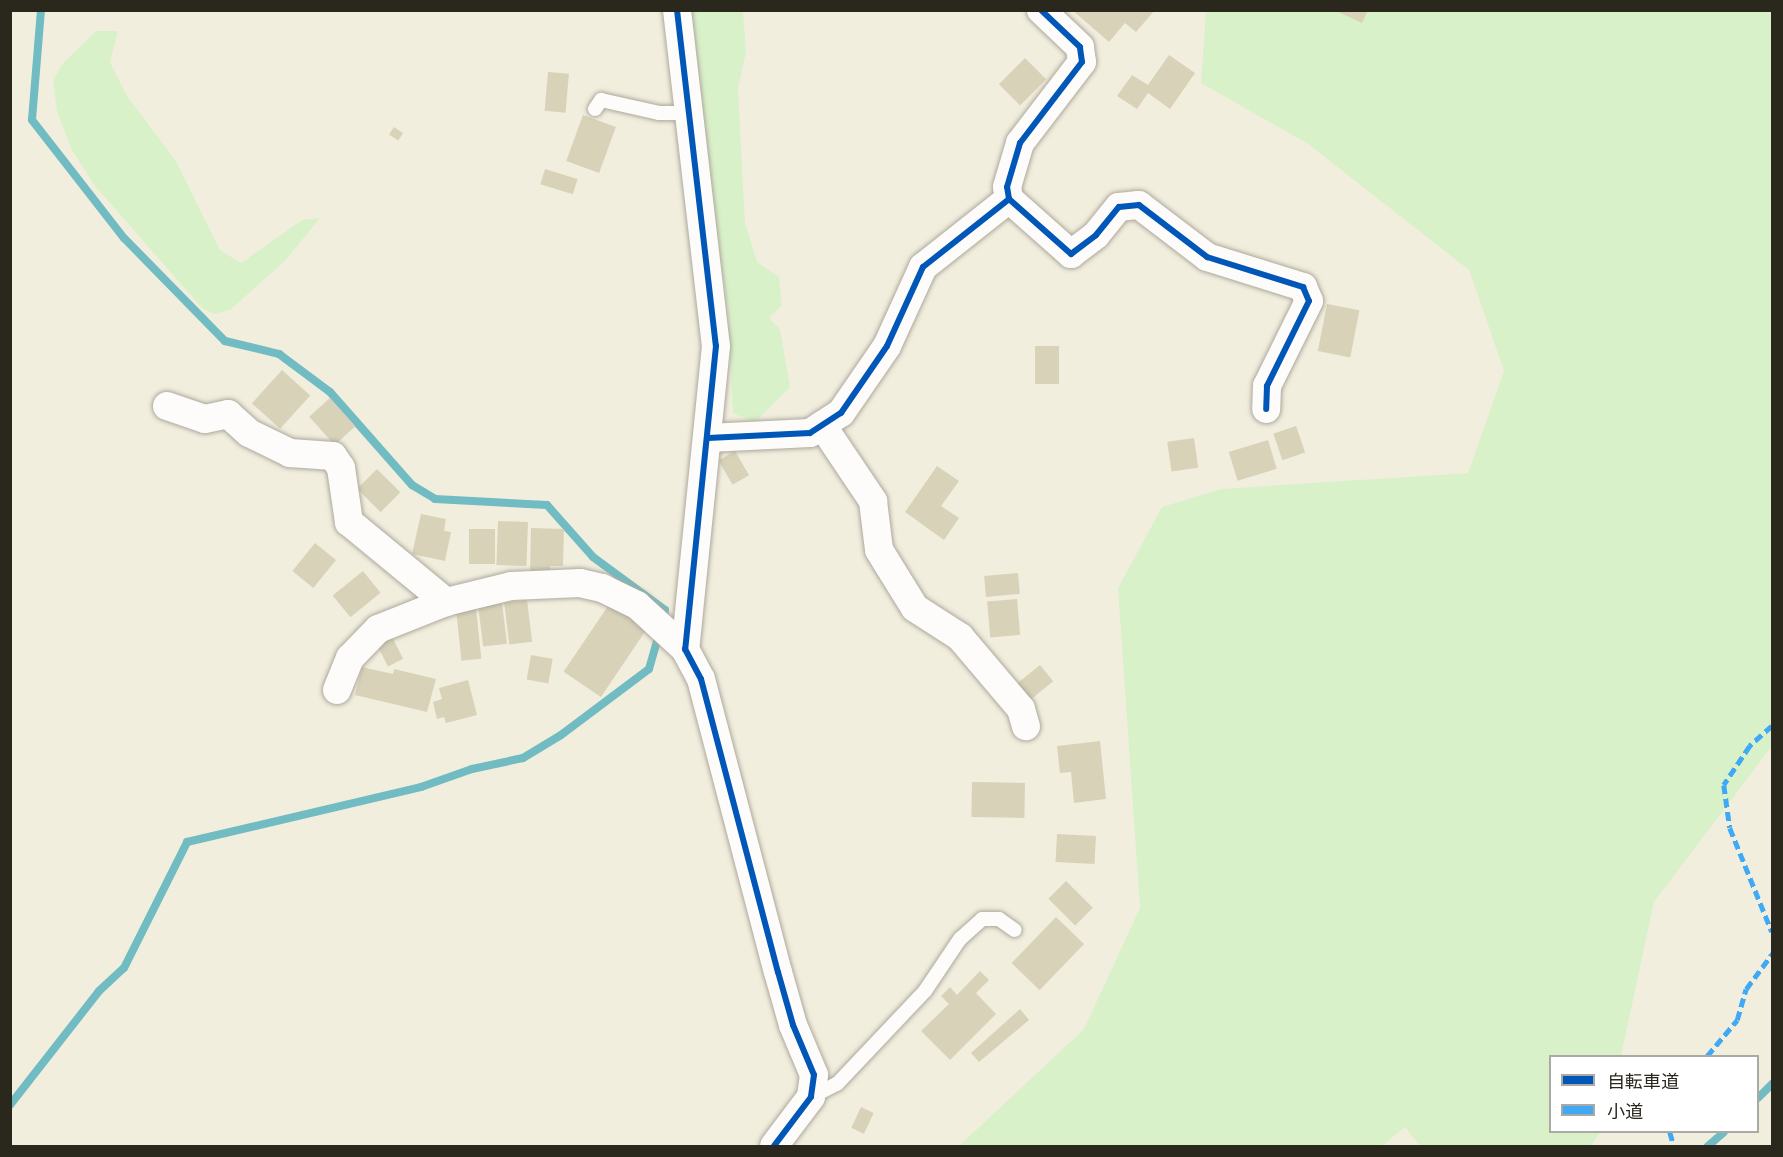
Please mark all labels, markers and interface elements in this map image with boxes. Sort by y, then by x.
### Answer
legend [1549,1055,1759,1133]
text: 自転車道 [1607,1071,1679,1093]
text: 小道 [1607,1101,1643,1123]

